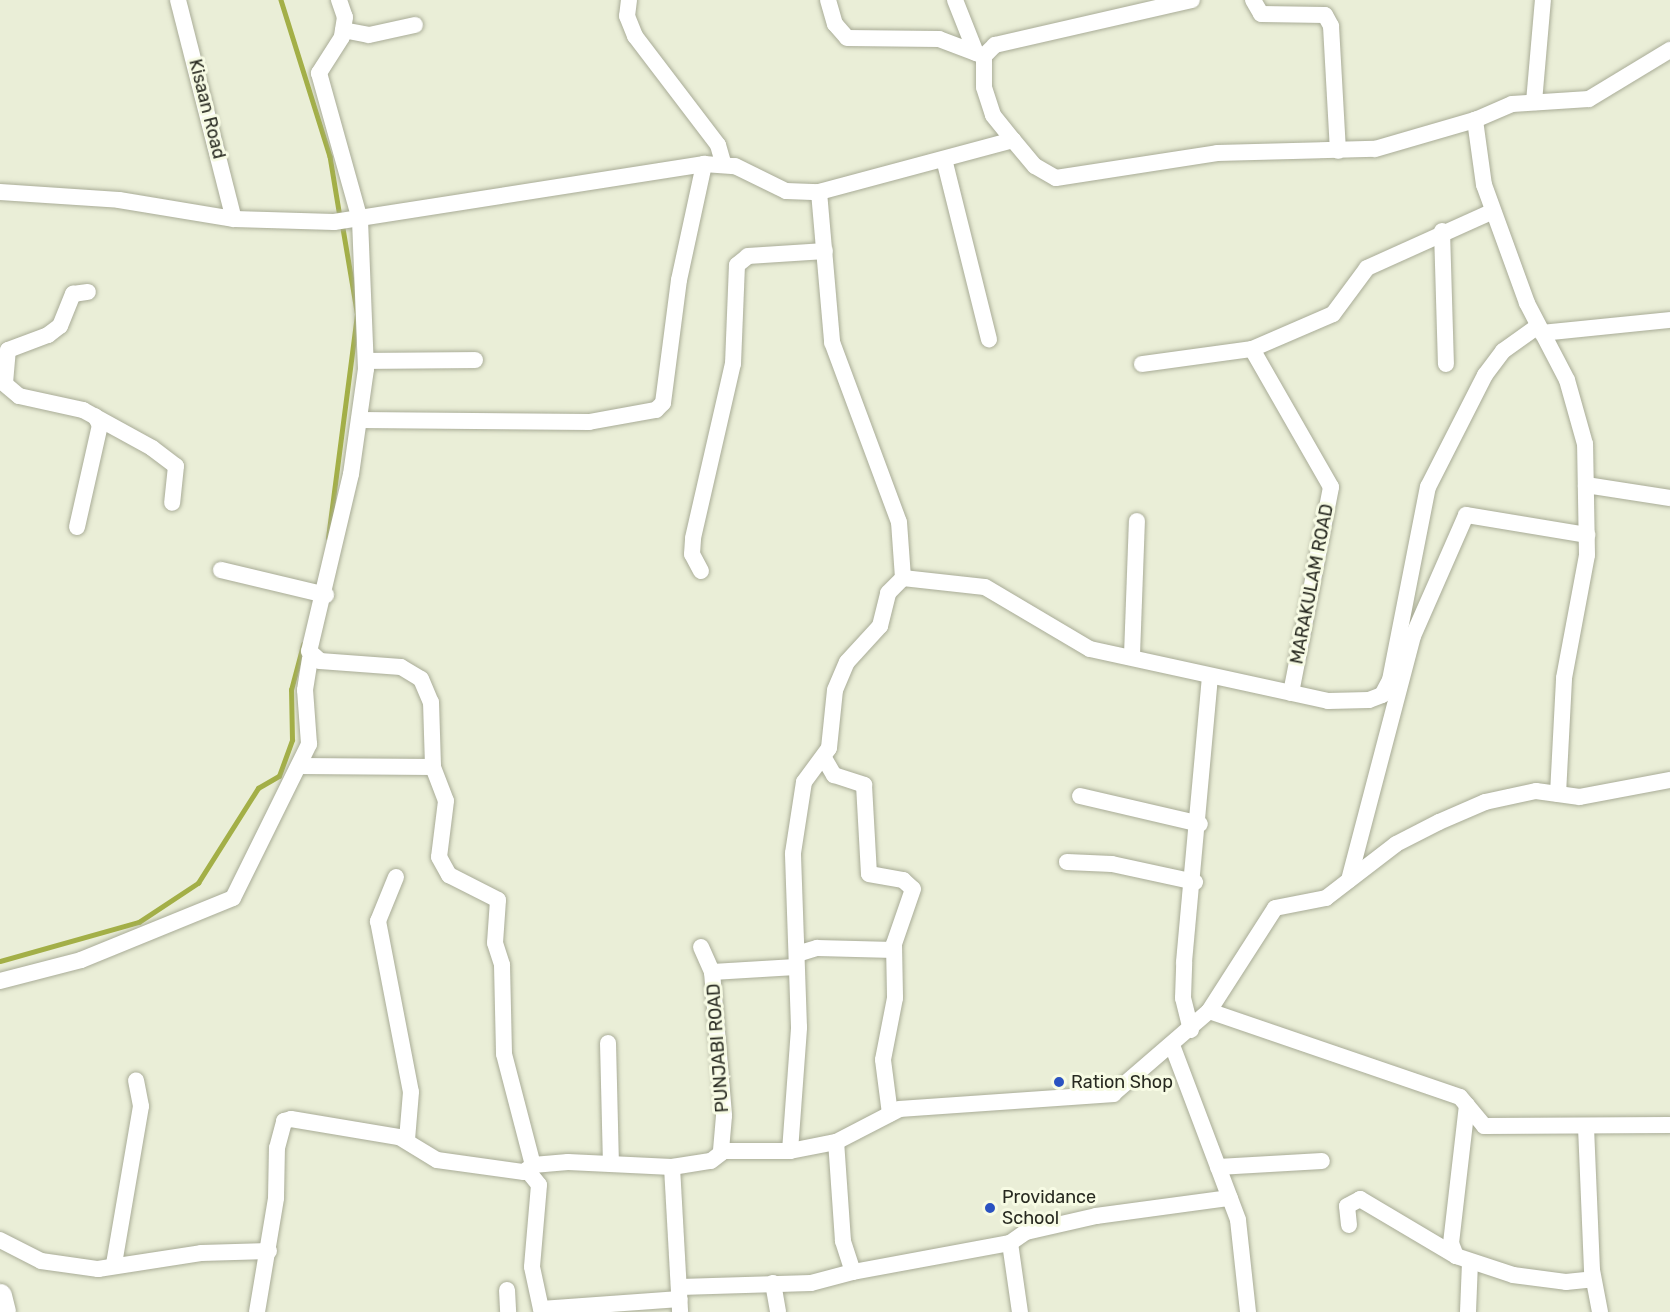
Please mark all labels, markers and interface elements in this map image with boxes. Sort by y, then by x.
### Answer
street label: Kisaan Road [184,57,230,161]
street label: MARAKULAM ROAD [1286,502,1338,666]
street label: PUNJABI ROAD [703,983,733,1113]
place label: Ration Shop [1071,1071,1173,1093]
marker: Ration Shop [1052,1075,1066,1089]
place label: Providance School [1002,1187,1096,1230]
marker: Providance School [983,1201,997,1215]

